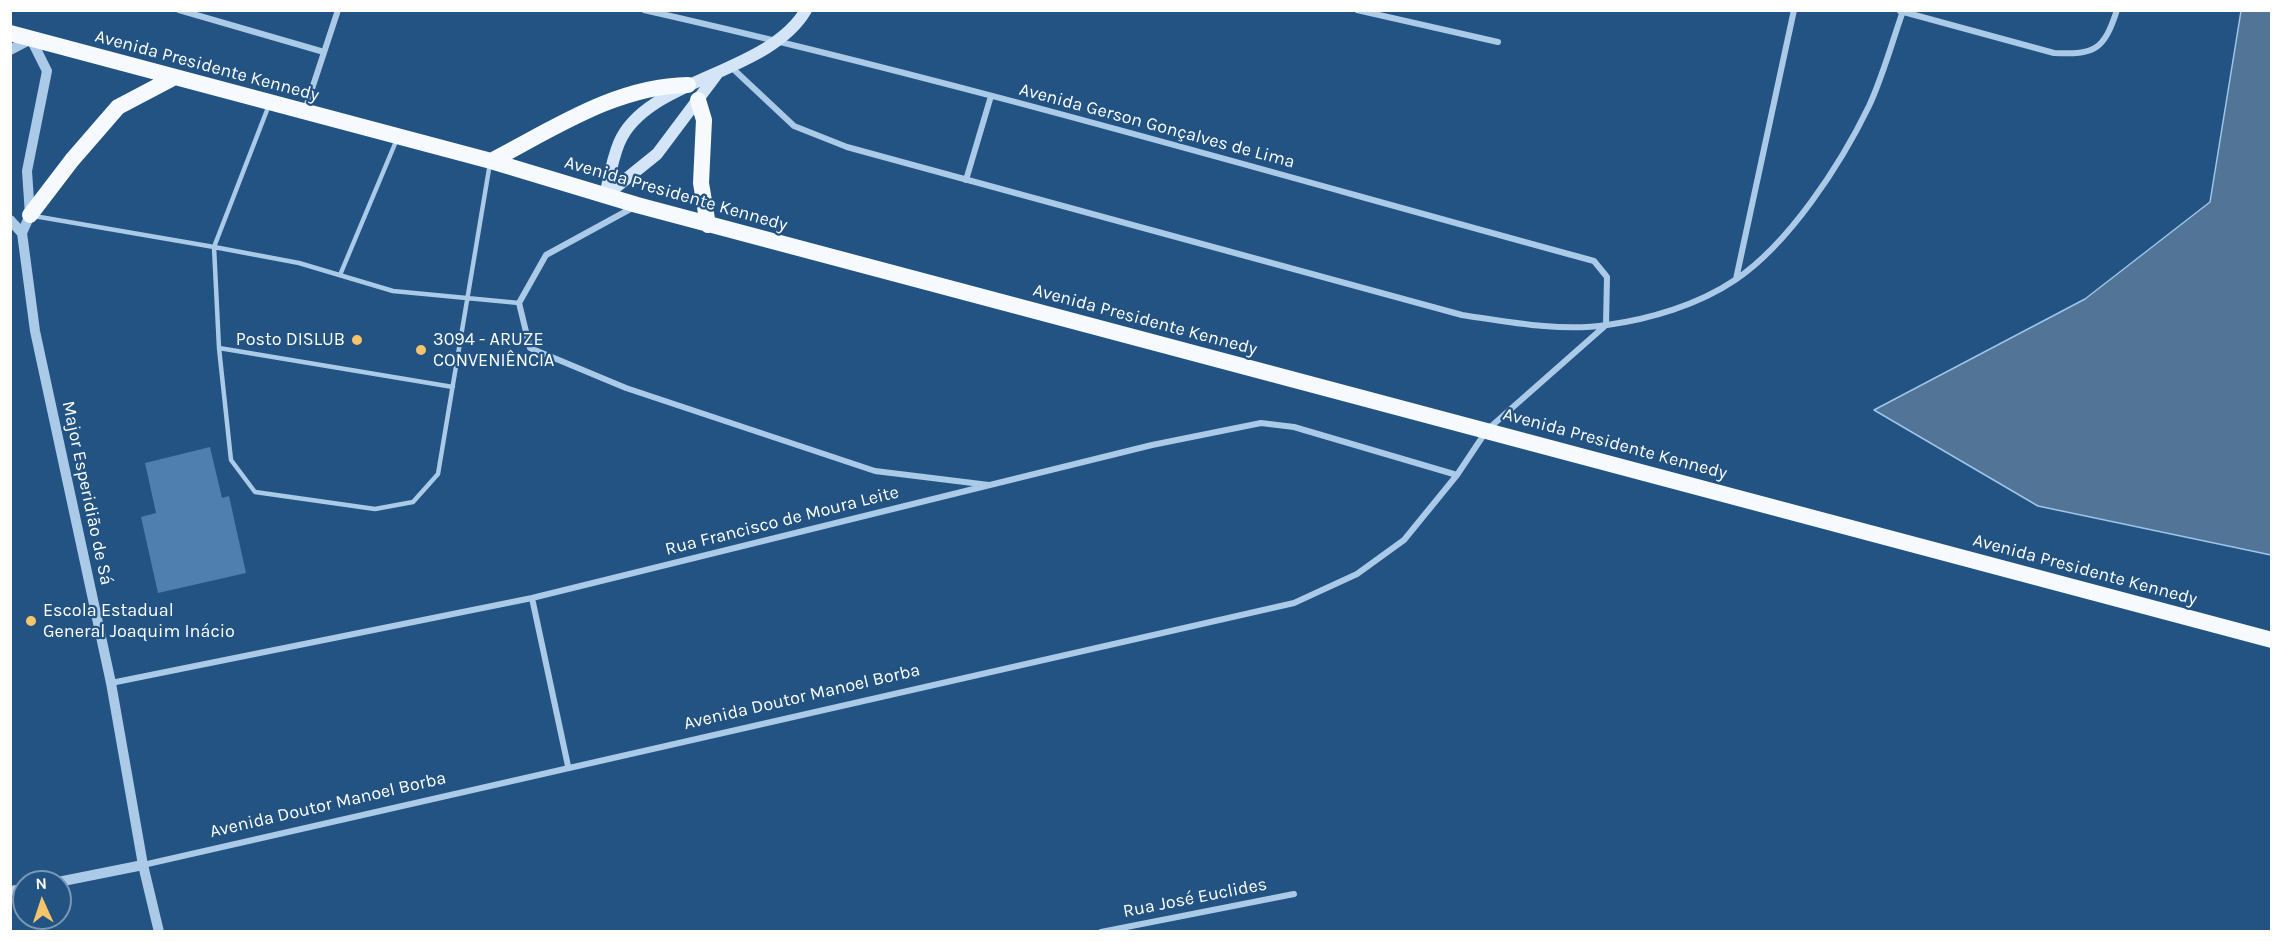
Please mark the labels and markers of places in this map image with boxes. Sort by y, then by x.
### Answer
place label: Posto DISLUB [236,329,345,351]
place label: 3094 - ARUZE CONVENIÊNCIA [433,329,554,372]
marker: Posto DISLUB [350,333,364,347]
marker: 3094 - ARUZE CONVENIÊNCIA [414,343,428,357]
place label: Escola Estadual General Joaquim Inácio [43,600,235,642]
marker: Escola Estadual General Joaquim Inácio [24,614,38,628]

